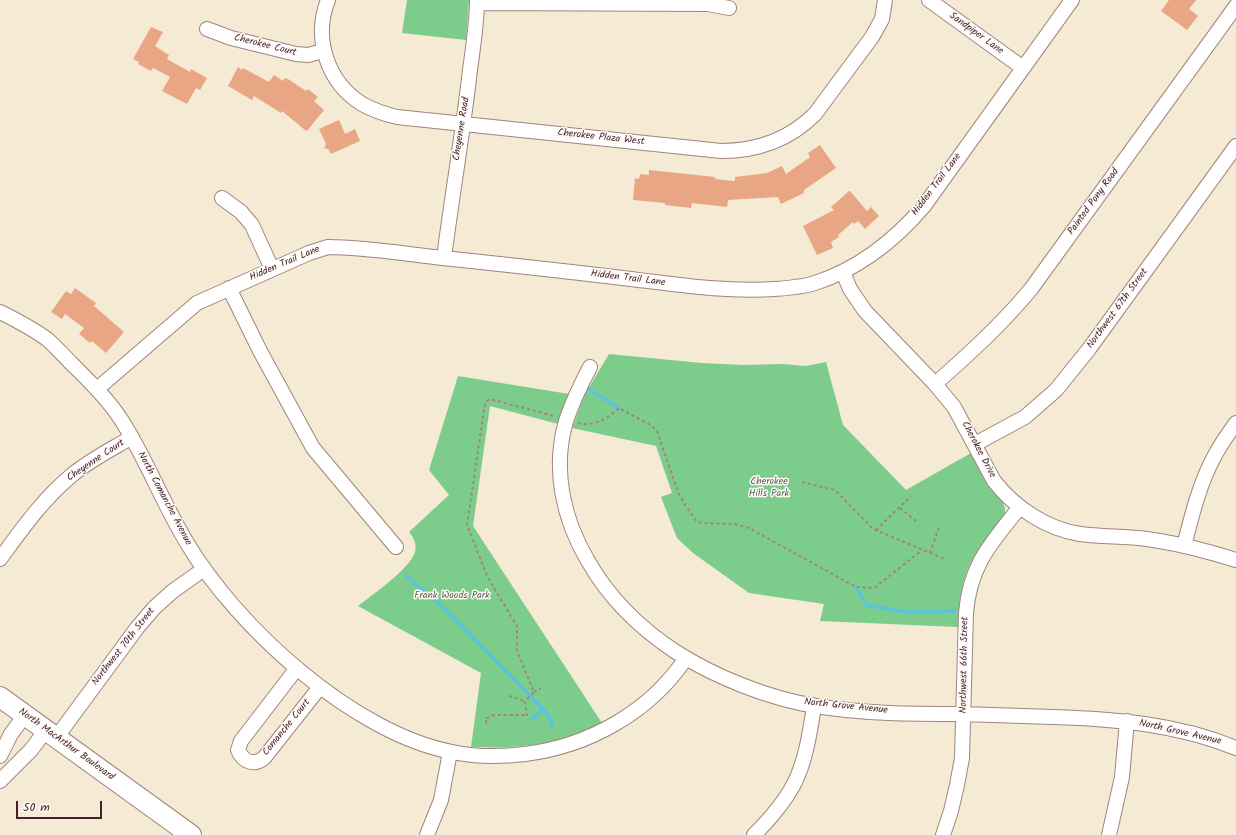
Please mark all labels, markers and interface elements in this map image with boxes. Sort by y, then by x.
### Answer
street label: Sandpiper Lane [947,10,1005,58]
street label: Cherokee Court [233,32,297,60]
street label: Cheyenne Road [451,96,473,162]
street label: Cherokee Plaza West [557,127,645,149]
street label: Hidden Trail Lane [910,151,964,219]
street label: Painted Pony Road [1066,166,1122,238]
street label: Hidden Trail Lane [248,244,322,284]
street label: Northwest 67th Street [1085,267,1151,351]
street label: Hidden Trail Lane [590,268,666,290]
street label: Cherokee Drive [958,420,998,480]
street label: Cheyenne Court [65,437,127,485]
street label: North Comanche Avenue [134,450,194,548]
park label: Cherokee Hills Park [749,476,789,500]
park label: Frank Woods Park [414,590,490,602]
street label: Northwest 70th Street [90,606,158,688]
street label: Northwest 66th Street [958,616,972,714]
street label: Comanche Court [261,697,313,759]
street label: North Grove Avenue [804,697,888,717]
street label: North MacArthur Boulevard [16,706,116,784]
street label: North Grove Avenue [1138,718,1222,748]
scale bar [18,793,104,819]
text: 50 m [23,798,50,817]

